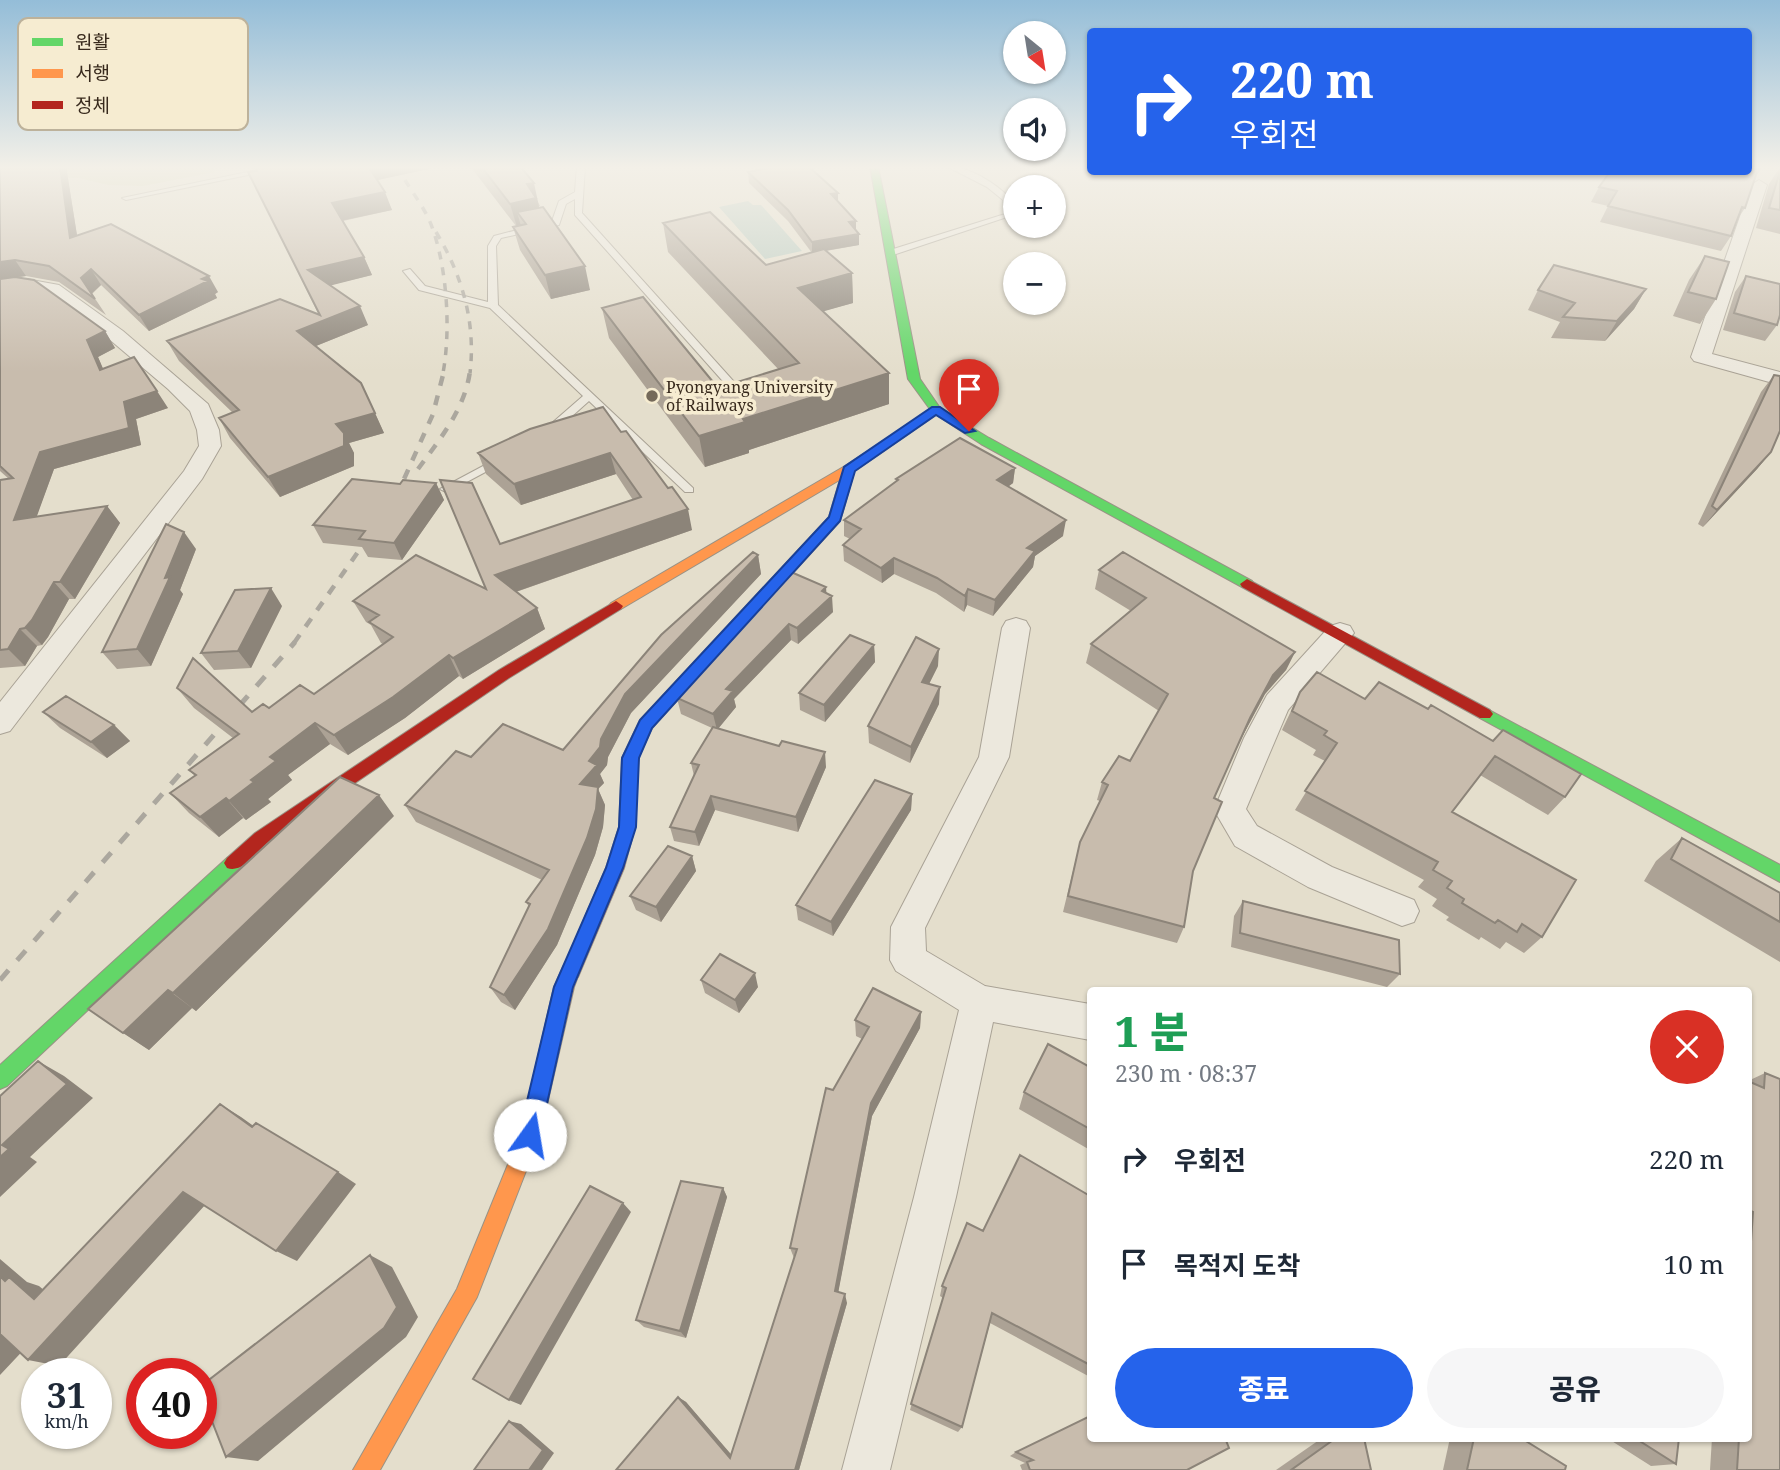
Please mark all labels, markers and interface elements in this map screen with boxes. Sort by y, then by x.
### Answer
legend [18,18,248,130]
north arrow [1003,21,1066,84]
map controls [1003,21,1066,315]
text: 원활 [75,29,110,55]
text: 220 m [1230,46,1374,112]
icon: right [1115,56,1206,147]
text: 서행 [75,60,110,86]
text: 정체 [75,92,110,118]
button: sound [1003,98,1066,161]
text: 우회전 [1230,112,1318,155]
button: + [1003,175,1066,238]
button: − [1003,252,1066,315]
pin [939,359,999,431]
icon: arrive [950,370,988,408]
place label: Pyongyang University of Railways [666,376,834,416]
marker: Pyongyang University of Railways [644,388,660,404]
text: 1 분 [1115,1002,1188,1059]
button: close [1650,1010,1724,1084]
text: 230 m · 08:37 [1115,1057,1257,1089]
position arrow [493,1098,567,1172]
icon: right [1115,1140,1153,1178]
text: 220 m [1649,1141,1724,1177]
text: 우회전 [1174,1142,1246,1178]
icon: arrive [1115,1245,1153,1283]
text: 10 m [1664,1246,1724,1282]
text: 목적지 도착 [1174,1247,1300,1283]
button: 종료 [1115,1348,1413,1428]
button: 공유 [1427,1348,1724,1428]
speed limit sign: 40 [126,1358,217,1449]
text: 31 [47,1371,86,1418]
text: km/h [44,1409,89,1433]

